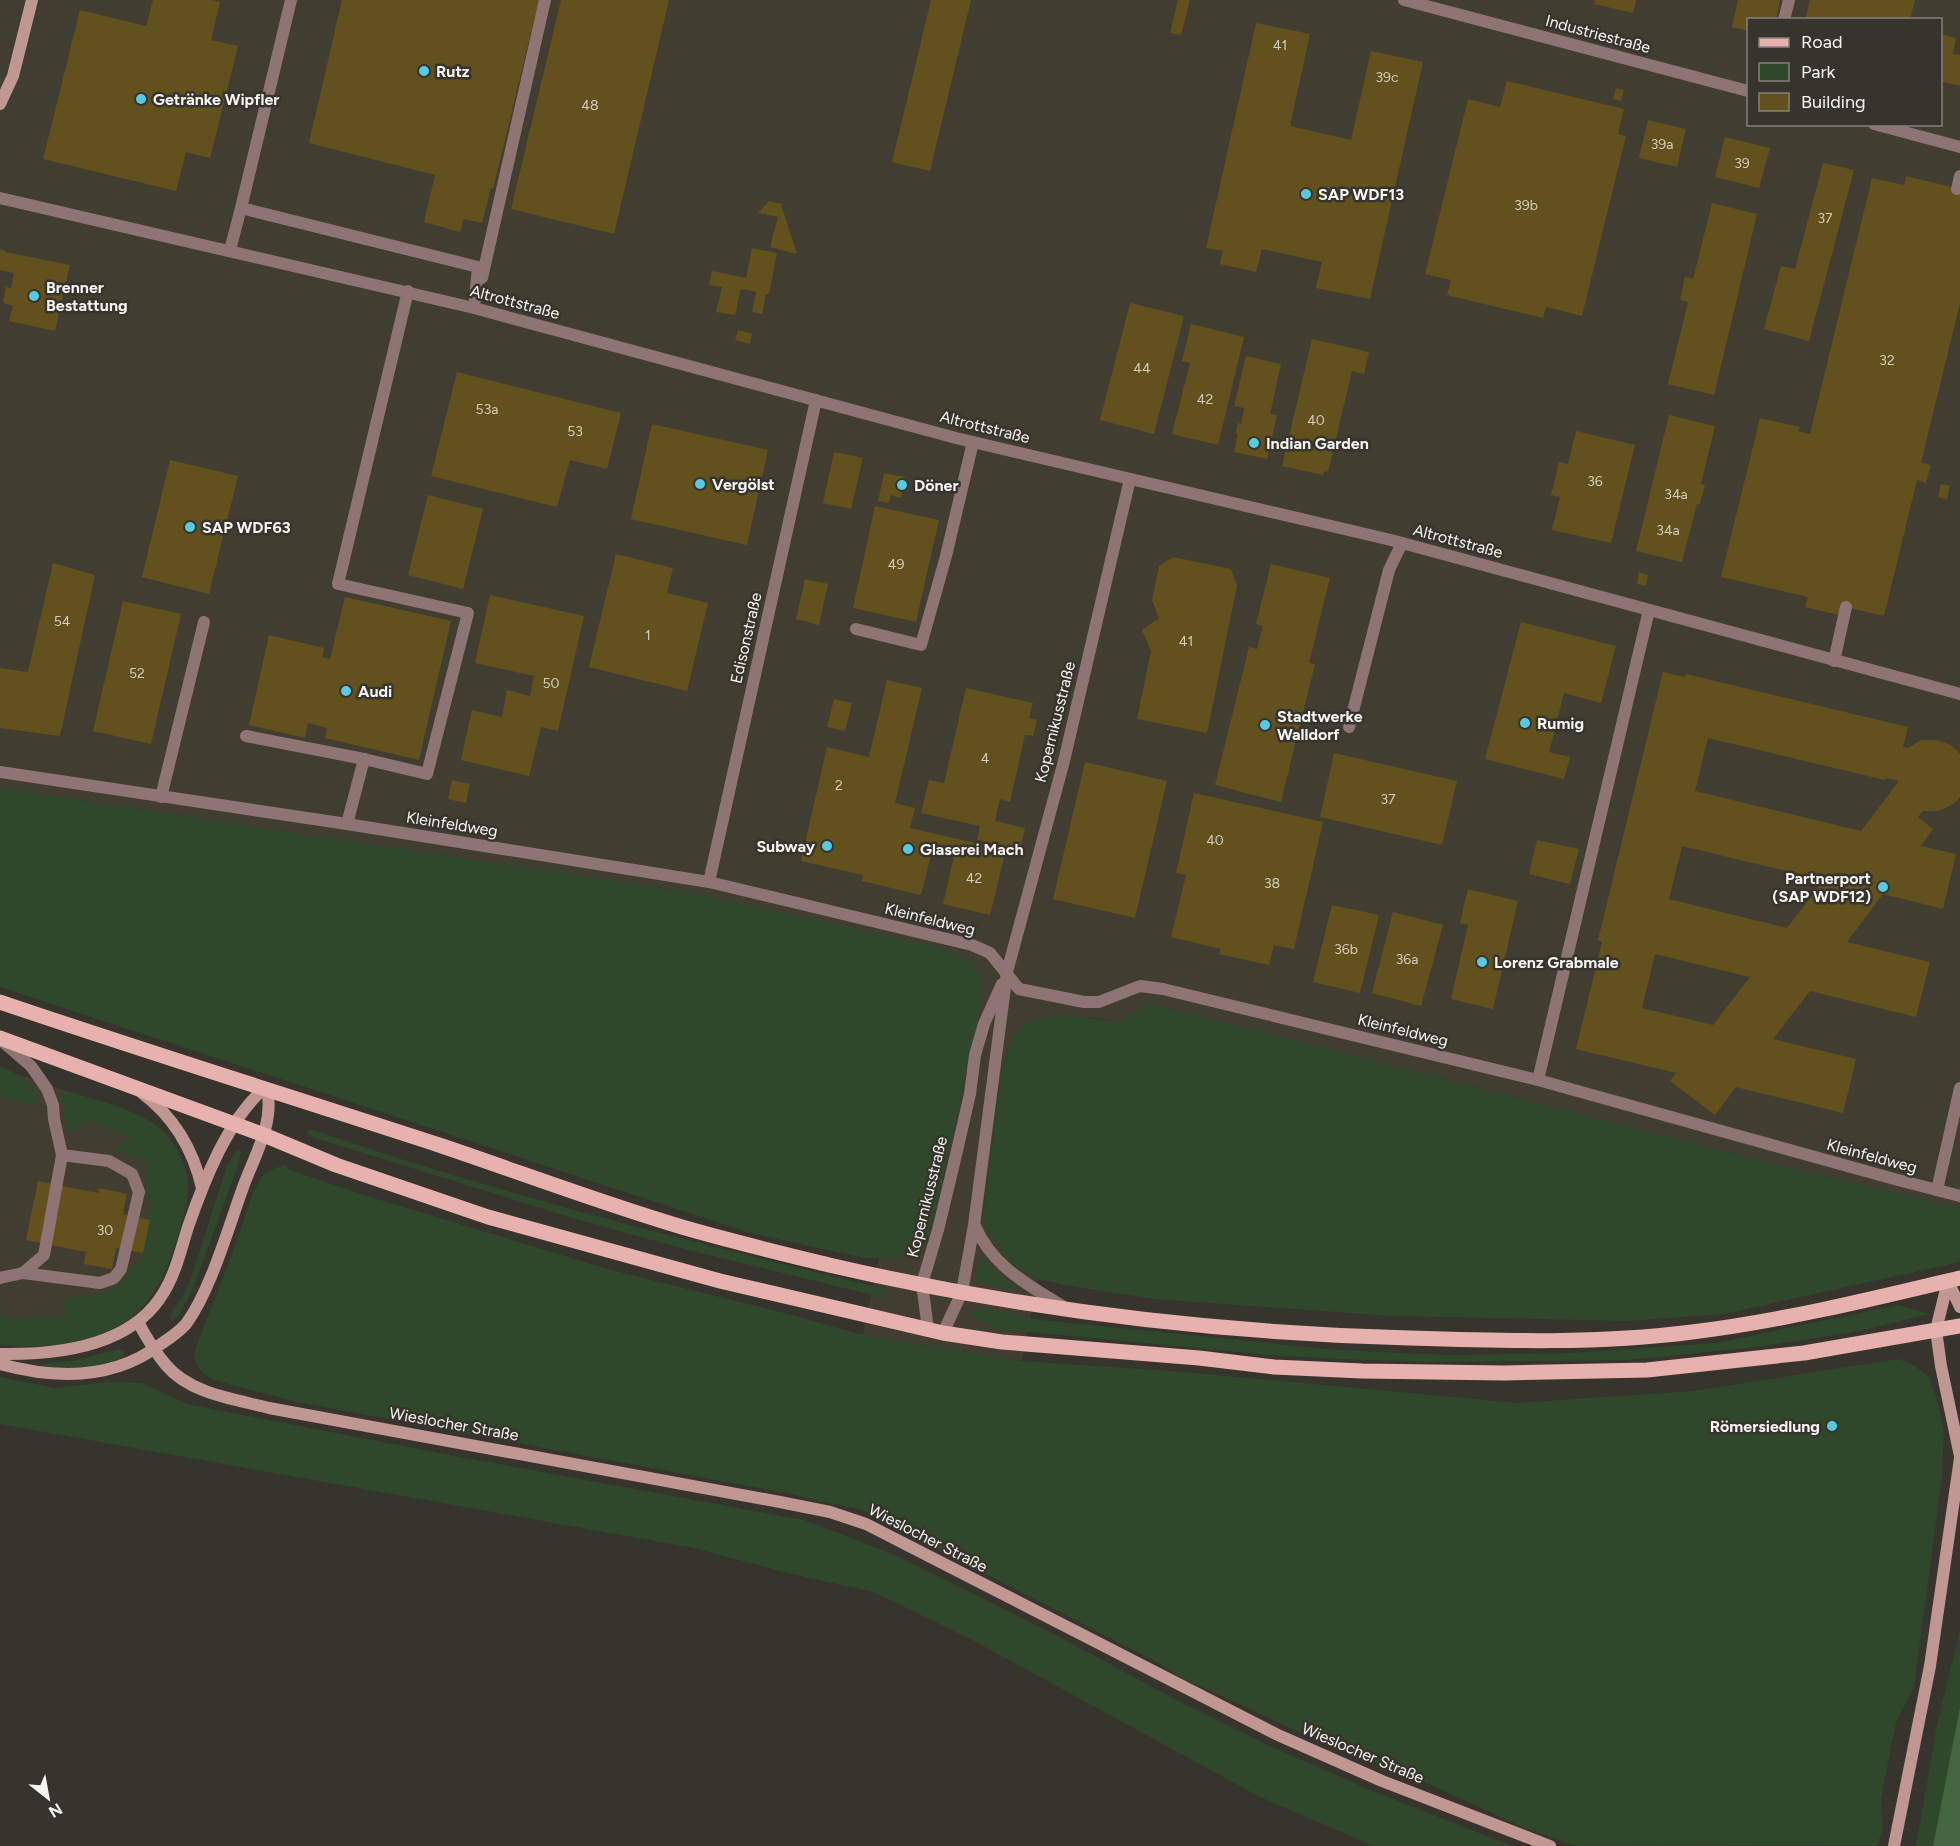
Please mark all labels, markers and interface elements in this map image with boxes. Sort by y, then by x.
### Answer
street label: Industriestraße [1543,11,1653,57]
legend [1747,18,1942,126]
text: Road [1801,31,1842,53]
house number: 41 [1273,37,1287,54]
text: Park [1801,61,1836,83]
place label: Rutz [436,62,470,81]
marker: Rutz [417,64,431,78]
house number: 39c [1375,69,1399,86]
place label: Getränke Wipfler [153,90,279,109]
text: Building [1801,91,1866,113]
marker: Getränke Wipfler [134,92,148,106]
house number: 48 [581,97,599,114]
house number: 39a [1651,136,1673,153]
house number: 39 [1734,155,1750,172]
place label: SAP WDF13 [1318,185,1404,204]
marker: SAP WDF13 [1299,187,1313,201]
house number: 39b [1514,197,1538,214]
house number: 37 [1817,210,1833,227]
place label: Brenner Bestattung [46,278,128,315]
street label: Altrottstraße [468,281,562,323]
marker: Brenner Bestattung [27,289,41,303]
house number: 32 [1879,352,1895,369]
house number: 44 [1133,360,1151,377]
house number: 42 [1197,391,1213,408]
house number: 53a [476,401,498,418]
street label: Altrottstraße [938,407,1032,447]
house number: 40 [1307,412,1325,429]
house number: 53 [567,423,583,440]
place label: Indian Garden [1266,434,1369,453]
marker: Indian Garden [1247,436,1261,450]
house number: 36 [1587,473,1603,490]
place label: Vergölst [712,475,775,494]
place label: Döner [914,476,959,495]
marker: Vergölst [693,477,707,491]
marker: Döner [895,478,909,492]
house number: 34a [1664,486,1688,503]
place label: SAP WDF63 [202,518,291,537]
marker: SAP WDF63 [183,520,197,534]
street label: Altrottstraße [1411,520,1505,562]
house number: 34a [1656,522,1680,539]
house number: 49 [888,556,904,573]
street label: Edisonstraße [726,590,766,685]
house number: 54 [54,613,71,630]
house number: 1 [645,627,651,644]
house number: 41 [1179,633,1193,650]
street label: Kopernikusstraße [1031,659,1079,785]
house number: 52 [129,665,145,682]
house number: 50 [542,675,560,692]
place label: Audi [358,682,392,701]
marker: Audi [339,684,353,698]
place label: Stadtwerke Walldorf [1277,707,1363,744]
place label: Rumig [1537,714,1584,733]
marker: Rumig [1518,716,1532,730]
marker: Stadtwerke Walldorf [1258,718,1272,732]
house number: 4 [981,750,990,767]
house number: 2 [835,777,843,794]
house number: 37 [1380,791,1396,808]
street label: Kleinfeldweg [405,807,499,841]
house number: 40 [1206,832,1224,849]
place label: Subway [756,837,816,856]
marker: Subway [820,839,834,853]
place label: Glaserei Mach [920,840,1024,859]
marker: Glaserei Mach [901,842,915,856]
place label: Partnerport (SAP WDF12) [1772,869,1871,906]
house number: 42 [966,870,982,887]
house number: 38 [1264,875,1280,892]
marker: Partnerport (SAP WDF12) [1876,880,1890,894]
street label: Kleinfeldweg [883,899,977,939]
house number: 36b [1334,941,1358,958]
house number: 36a [1396,951,1418,968]
place label: Lorenz Grabmale [1494,953,1619,972]
marker: Lorenz Grabmale [1475,955,1489,969]
street label: Kleinfeldweg [1356,1010,1450,1050]
street label: Kopernikusstraße [903,1134,951,1260]
street label: Kleinfeldweg [1825,1135,1919,1177]
house number: 30 [97,1222,113,1239]
street label: Wieslocher Straße [388,1403,520,1445]
place label: Römersiedlung [1710,1417,1820,1436]
marker: Römersiedlung [1825,1419,1839,1433]
street label: Wieslocher Straße [865,1500,991,1576]
street label: Wieslocher Straße [1299,1719,1427,1787]
north arrow [18,1768,78,1828]
text: N [45,1799,66,1822]

